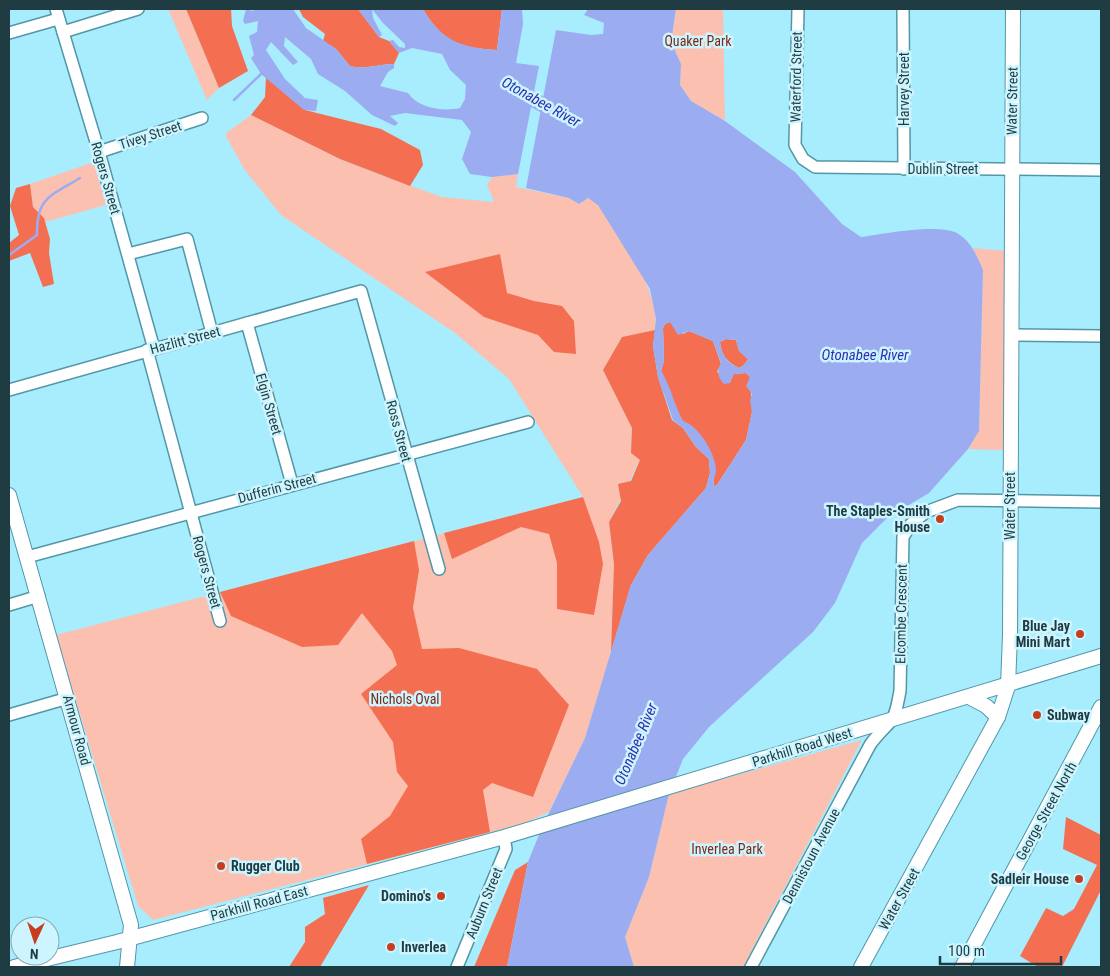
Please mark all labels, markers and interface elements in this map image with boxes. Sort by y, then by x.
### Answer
street label: Waterford Street [787,31,805,123]
park label: Quaker Park [664,33,732,49]
street label: Harvey Street [896,52,912,126]
street label: Water Street [1003,67,1021,135]
water label: Otonabee River [499,73,584,131]
street label: Tivey Street [117,117,183,153]
street label: Rogers Street [88,140,124,216]
street label: Dublin Street [908,161,978,177]
street label: Hazlitt Street [148,323,222,357]
water label: Otonabee River [822,346,909,364]
street label: Elgin Street [253,371,285,437]
street label: Ross Street [383,398,415,464]
street label: Dufferin Street [236,470,318,506]
street label: Water Street [1002,472,1018,540]
place label: The Staples-Smith House [826,503,930,535]
marker: The Staples-Smith House [934,513,946,525]
street label: Rogers Street [190,534,224,610]
street label: Elcombe Crescent [892,564,910,664]
place label: Blue Jay Mini Mart [1016,618,1071,650]
marker: Blue Jay Mini Mart [1074,628,1086,640]
park label: Nichols Oval [370,691,440,707]
street label: Armour Road [60,693,94,767]
water label: Otonabee River [611,700,661,788]
place label: Subway [1047,707,1091,723]
marker: Subway [1031,709,1043,721]
street label: Parkhill Road West [750,724,854,770]
street label: George Street North [1012,759,1080,863]
street label: Dennistoun Avenue [779,805,843,906]
park label: Inverlea Park [691,841,764,857]
place label: Rugger Club [231,858,300,874]
marker: Rugger Club [215,860,227,872]
street label: Auburn Street [462,865,506,941]
street label: Water Street [875,865,923,933]
place label: Sadleir House [991,871,1069,887]
marker: Sadleir House [1073,873,1085,885]
street label: Parkhill Road East [209,882,309,924]
place label: Domino's [381,888,431,904]
marker: Domino's [435,890,447,902]
north arrow [10,916,60,966]
scale bar [940,934,1061,966]
place label: Inverlea [401,939,446,955]
marker: Inverlea [385,941,397,953]
text: 100 m [948,942,985,960]
text: N [30,946,39,962]

